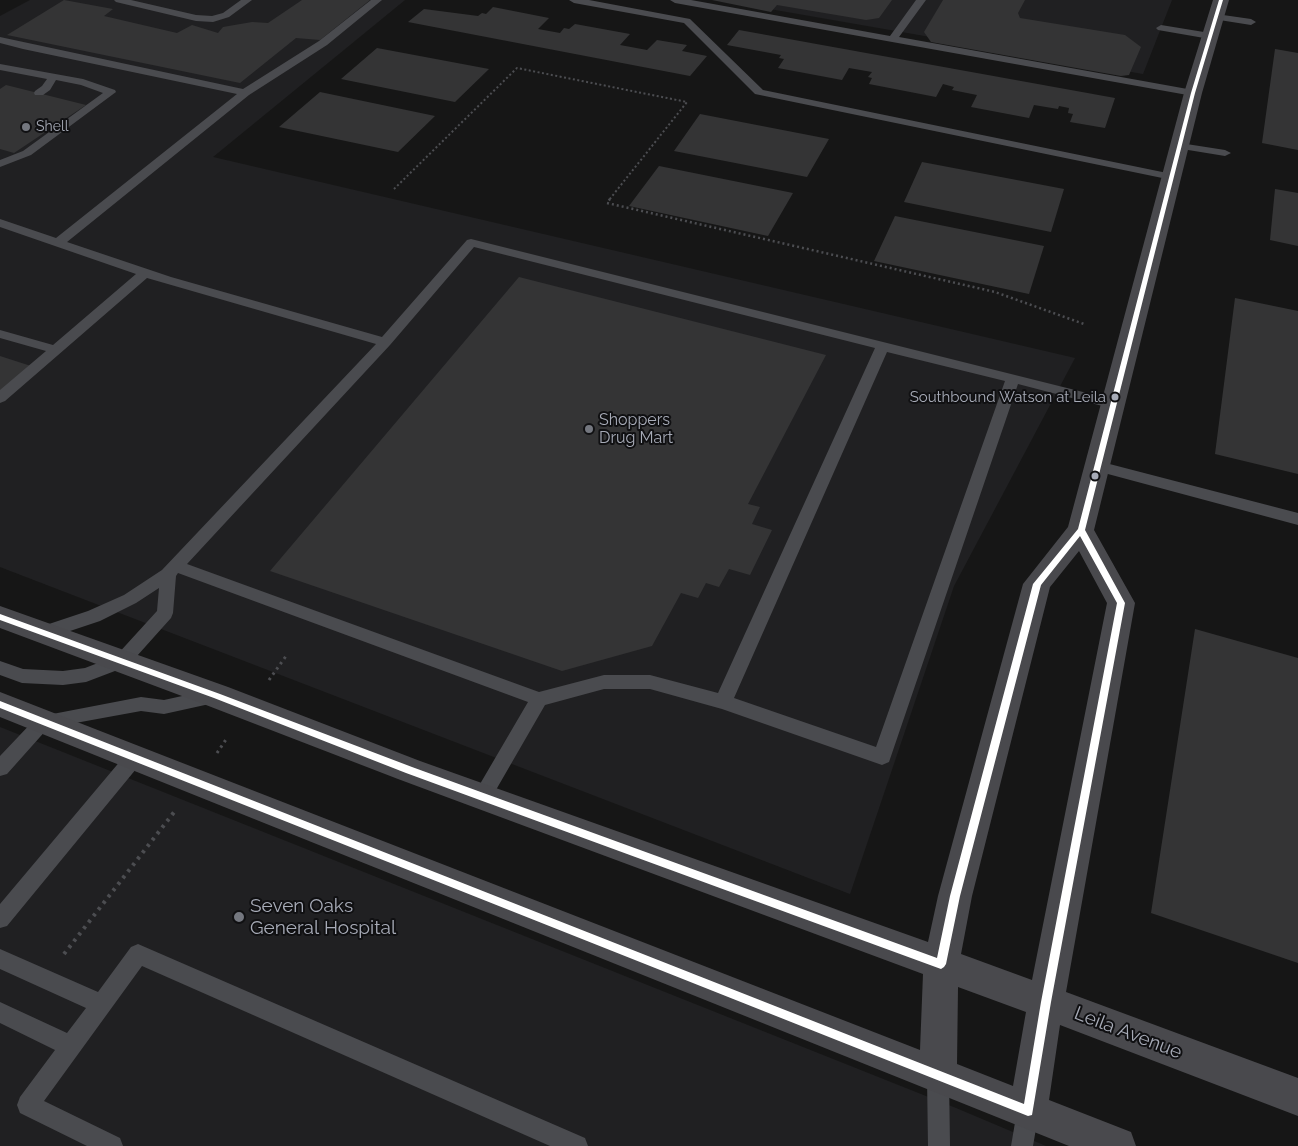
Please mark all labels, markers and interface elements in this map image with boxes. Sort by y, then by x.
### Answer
place label: Shell [36,119,68,135]
marker: Shell [20,121,32,133]
place label: Southbound Watson at Leila [910,388,1106,406]
marker: Southbound Watson at Leila [1110,392,1120,402]
place label: Shoppers Drug Mart [599,410,673,448]
marker: Shoppers Drug Mart [583,423,595,435]
unlabelled marker [1090,471,1100,481]
place label: Seven Oaks General Hospital [250,895,396,939]
marker: Seven Oaks General Hospital [232,910,246,924]
street label: Leila Avenue [1071,1002,1185,1064]

